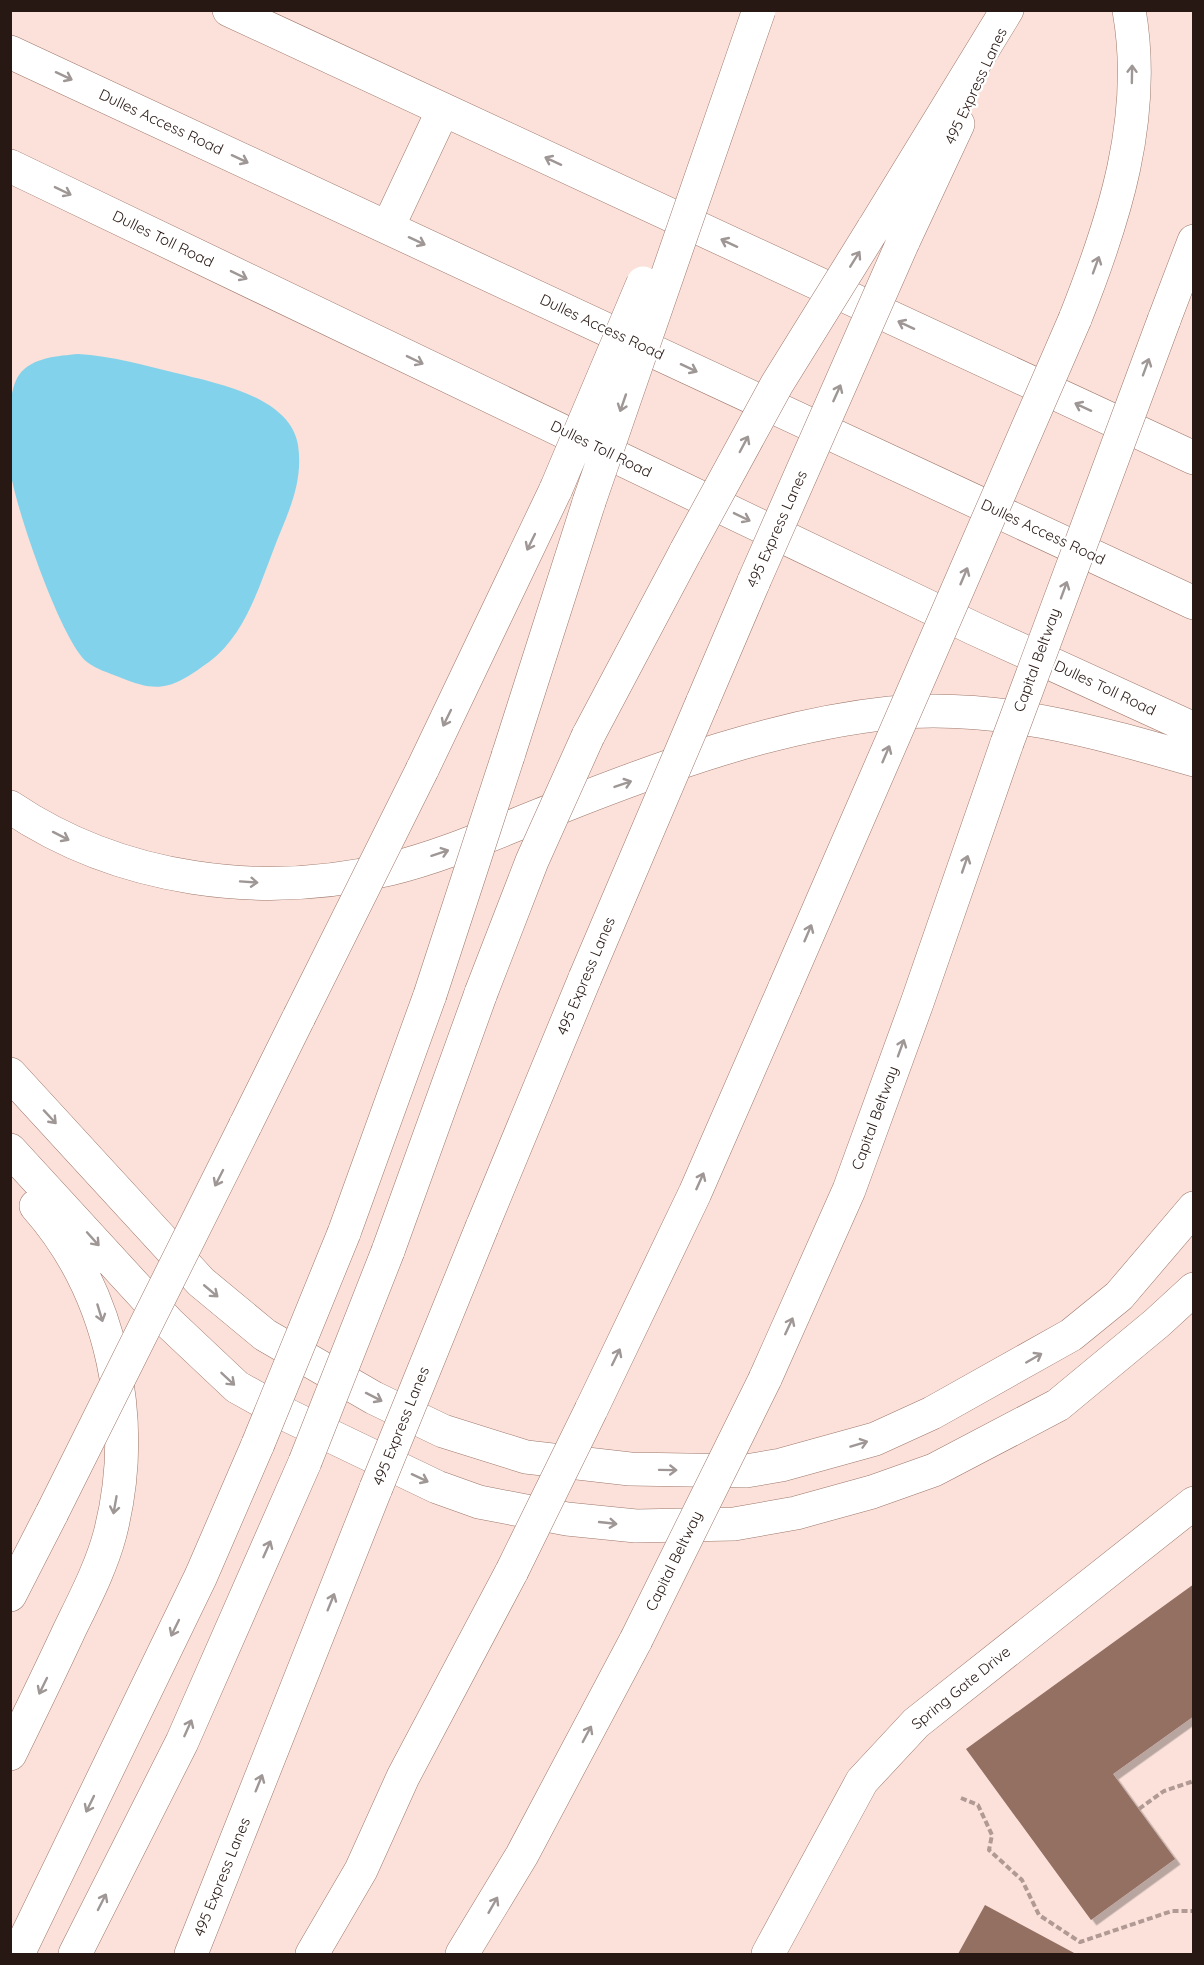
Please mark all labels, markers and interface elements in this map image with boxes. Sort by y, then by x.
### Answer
street label: 495 Express Lanes [940,24,1011,147]
one-way arrow [1127,65,1138,85]
one-way arrow [54,71,72,83]
street label: Dulles Access Road [96,84,226,159]
one-way arrow [231,153,249,165]
one-way arrow [544,154,562,166]
one-way arrow [54,186,72,198]
street label: Dulles Toll Road [110,206,217,271]
one-way arrow [407,236,426,247]
one-way arrow [721,236,739,248]
one-way arrow [849,251,861,268]
one-way arrow [1092,256,1103,274]
one-way arrow [230,270,248,282]
street label: Dulles Access Road [537,289,667,364]
one-way arrow [898,318,916,330]
one-way arrow [406,354,424,366]
one-way arrow [1142,359,1153,377]
one-way arrow [679,362,697,374]
one-way arrow [831,385,843,403]
one-way arrow [617,393,628,412]
one-way arrow [1075,400,1093,412]
street label: Dulles Toll Road [548,416,655,481]
one-way arrow [738,436,750,453]
street label: 495 Express Lanes [742,467,811,590]
street label: Dulles Access Road [978,494,1108,569]
one-way arrow [733,511,751,523]
one-way arrow [524,533,536,551]
one-way arrow [958,567,970,585]
one-way arrow [1059,581,1070,599]
street label: Capital Beltway [1009,605,1064,714]
street label: Dulles Toll Road [1051,656,1159,719]
one-way arrow [441,709,452,727]
one-way arrow [881,746,892,764]
one-way arrow [613,778,632,789]
one-way arrow [52,830,69,842]
one-way arrow [430,847,449,858]
one-way arrow [960,855,971,874]
one-way arrow [238,877,258,888]
street label: 495 Express Lanes [552,914,619,1038]
one-way arrow [803,925,814,943]
one-way arrow [896,1039,907,1058]
street label: Capital Beltway [847,1063,902,1172]
one-way arrow [43,1110,57,1125]
one-way arrow [213,1169,225,1186]
one-way arrow [695,1172,706,1191]
one-way arrow [85,1232,100,1247]
one-way arrow [203,1284,219,1297]
one-way arrow [95,1303,106,1322]
one-way arrow [784,1318,796,1336]
one-way arrow [611,1348,623,1366]
one-way arrow [1025,1351,1042,1363]
street label: 495 Express Lanes [368,1364,433,1488]
one-way arrow [221,1372,236,1386]
one-way arrow [365,1391,382,1403]
one-way arrow [849,1437,868,1448]
one-way arrow [657,1464,677,1476]
one-way arrow [410,1473,428,1485]
one-way arrow [109,1495,120,1515]
street label: Capital Beltway [641,1508,706,1614]
one-way arrow [598,1518,618,1529]
one-way arrow [262,1540,273,1558]
one-way arrow [326,1593,337,1611]
one-way arrow [169,1619,181,1637]
street label: Spring Gate Drive [907,1642,1014,1733]
one-way arrow [37,1676,48,1694]
one-way arrow [183,1719,195,1737]
one-way arrow [581,1726,593,1743]
one-way arrow [254,1774,265,1793]
one-way arrow [84,1794,96,1812]
street label: 495 Express Lanes [189,1815,254,1939]
one-way arrow [96,1894,108,1912]
one-way arrow [487,1897,499,1914]

